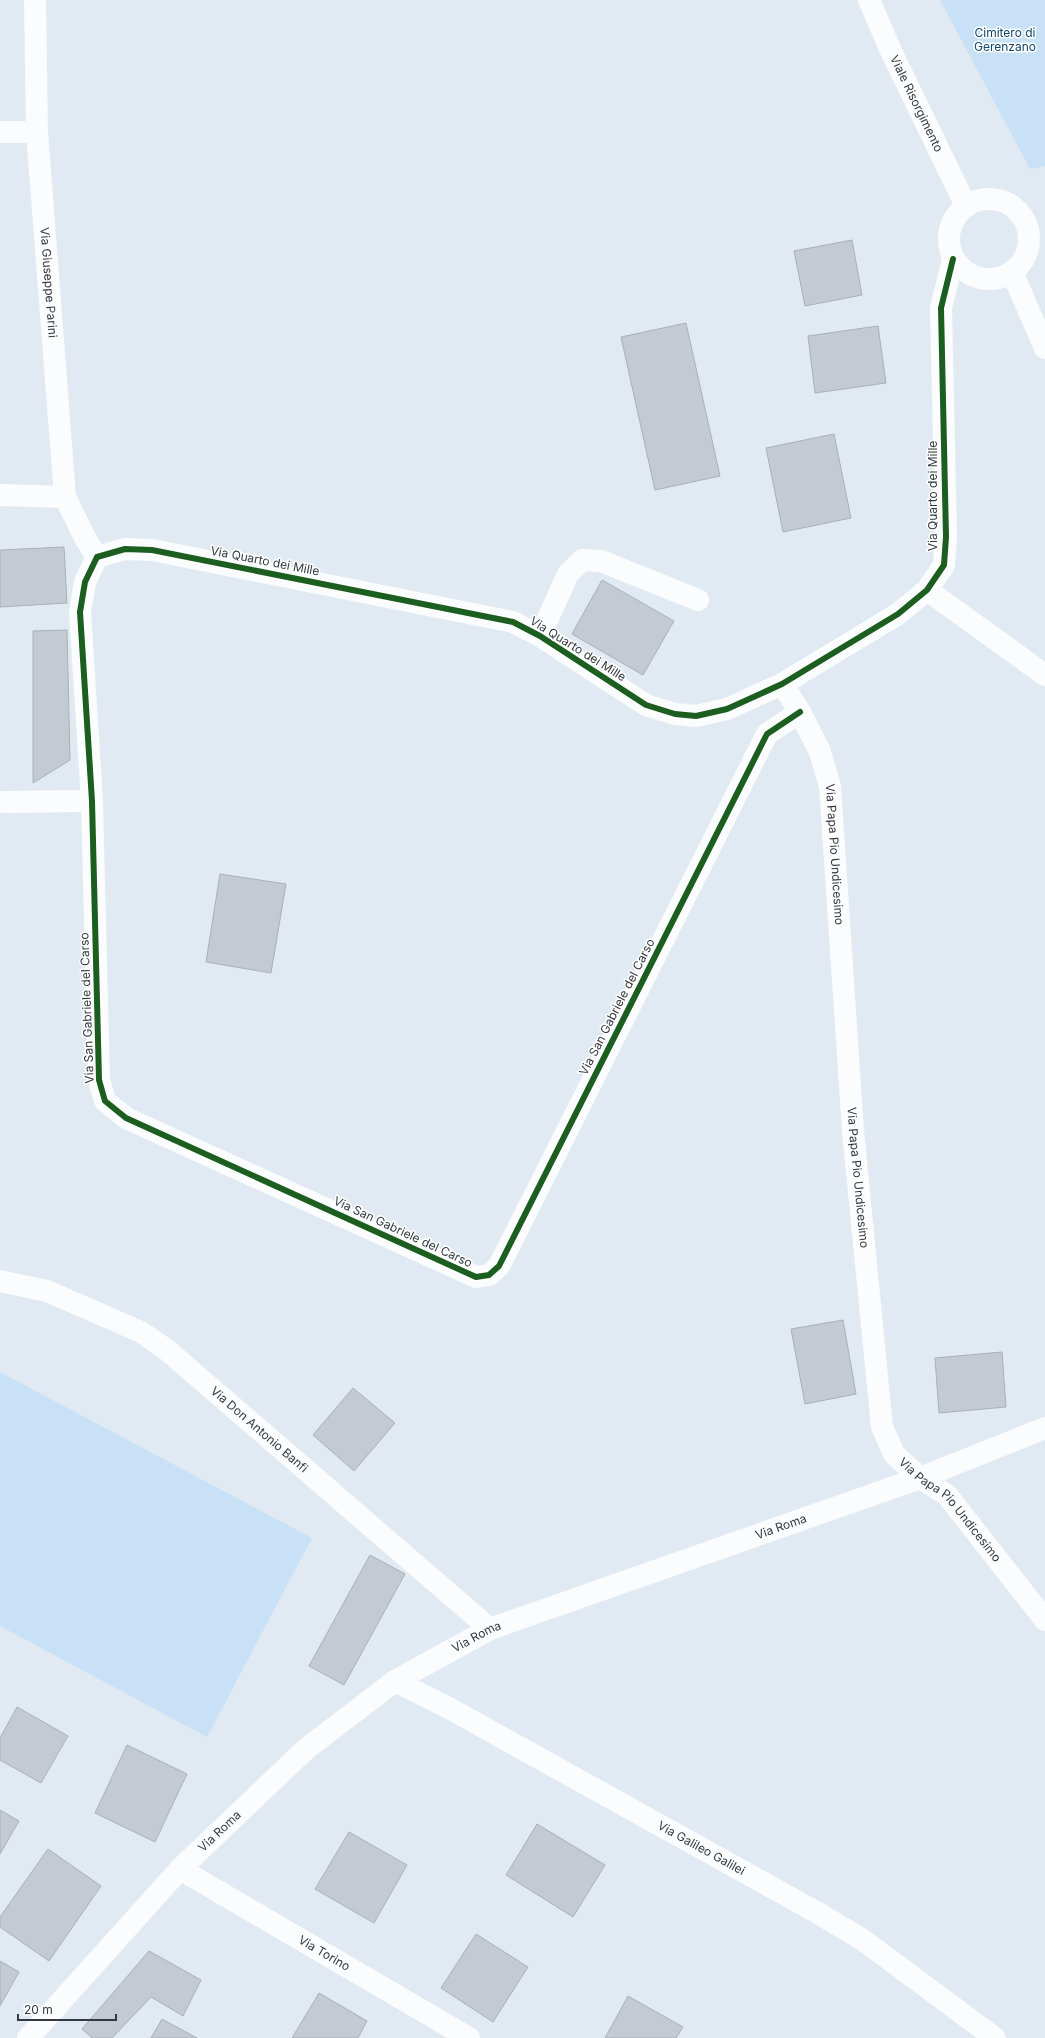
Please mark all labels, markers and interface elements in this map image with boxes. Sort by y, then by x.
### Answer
park label: Cimitero di Gerenzano [974,25,1036,54]
street label: Viale Risorgimento [887,53,947,154]
street label: Via Giuseppe Parini [37,227,61,338]
street label: Via Quarto dei Mille [925,441,940,551]
street label: Via Quarto dei Mille [209,543,321,578]
street label: Via Quarto dei Mille [527,613,629,684]
street label: Via Papa Pio Undicesimo [823,783,847,926]
street label: Via San Gabriele del Carso [76,932,97,1084]
street label: Via San Gabriele del Carso [576,936,658,1078]
street label: Via Papa Pio Undicesimo [844,1107,872,1249]
street label: Via San Gabriele del Carso [331,1193,475,1270]
street label: Via Don Antonio Banfi [208,1383,311,1475]
street label: Via Papa Pio Undicesimo [896,1454,1005,1565]
street label: Via Roma [753,1510,808,1542]
street label: Via Roma [449,1618,503,1655]
street label: Via Roma [195,1807,244,1855]
street label: Via Galileo Galilei [655,1818,748,1878]
street label: Via Torino [296,1932,353,1974]
scale bar [18,1996,116,2022]
text: 20 m [24,2002,53,2017]

